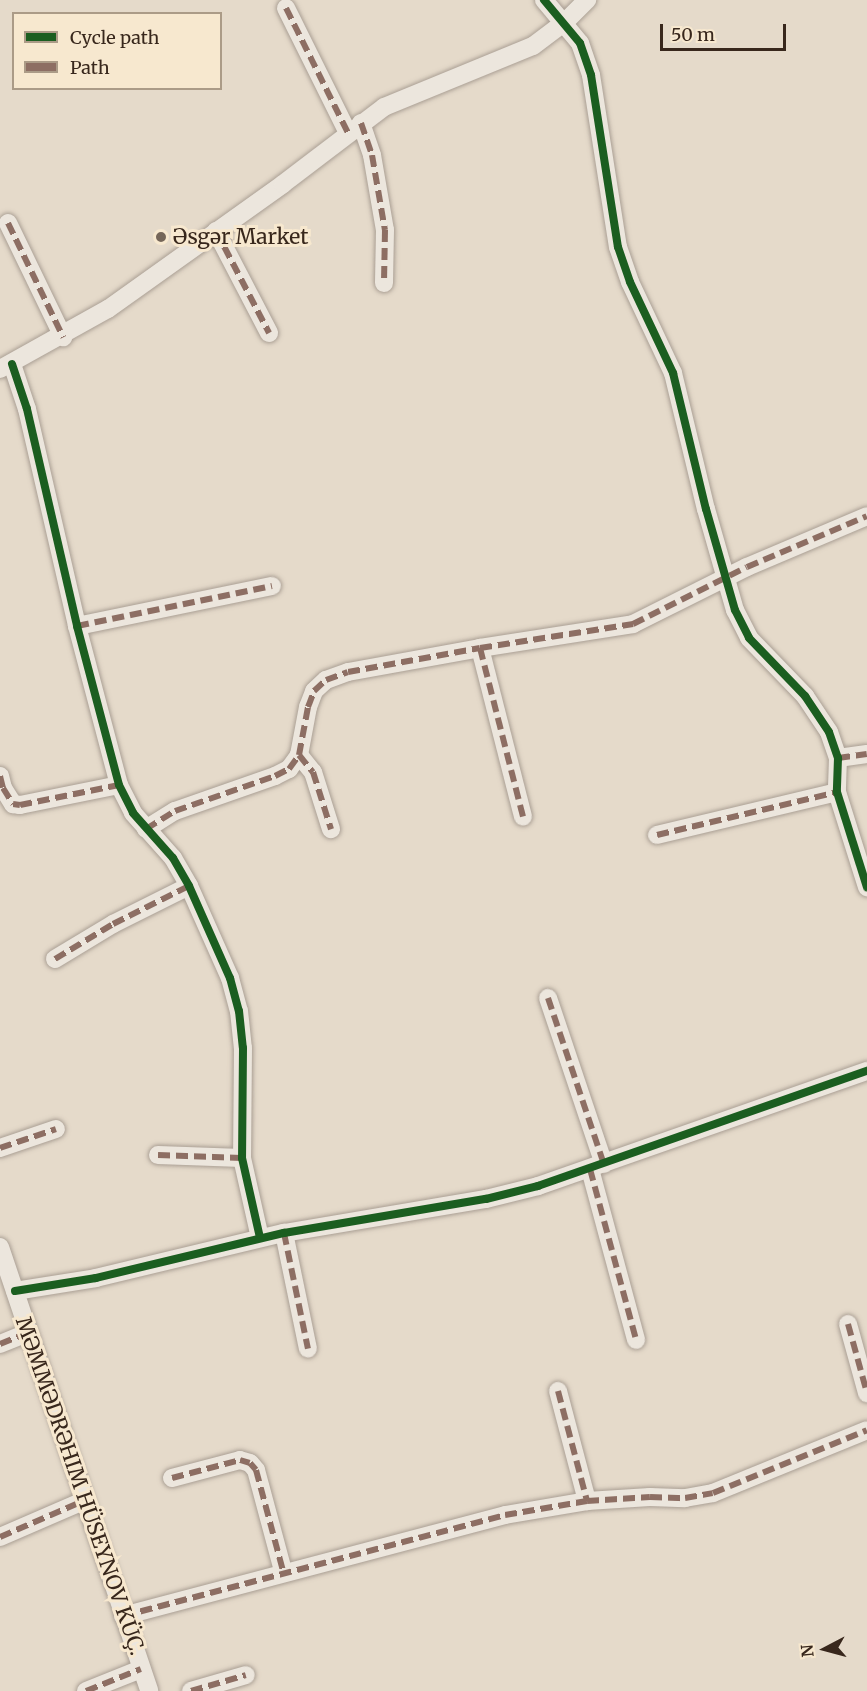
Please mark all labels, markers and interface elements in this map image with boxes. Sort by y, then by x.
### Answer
legend [12,12,222,90]
scale bar [663,12,789,50]
text: 50 m [671,23,715,46]
text: Cycle path [70,26,159,49]
text: Path [70,56,110,79]
place label: Əsgər Market [173,224,308,250]
marker: Əsgər Market [154,230,168,244]
street label: MƏMMƏDRƏHIM HÜSEYNOV KÜÇ. [10,1314,150,1658]
north arrow [795,1619,855,1679]
text: N [796,1644,818,1658]

